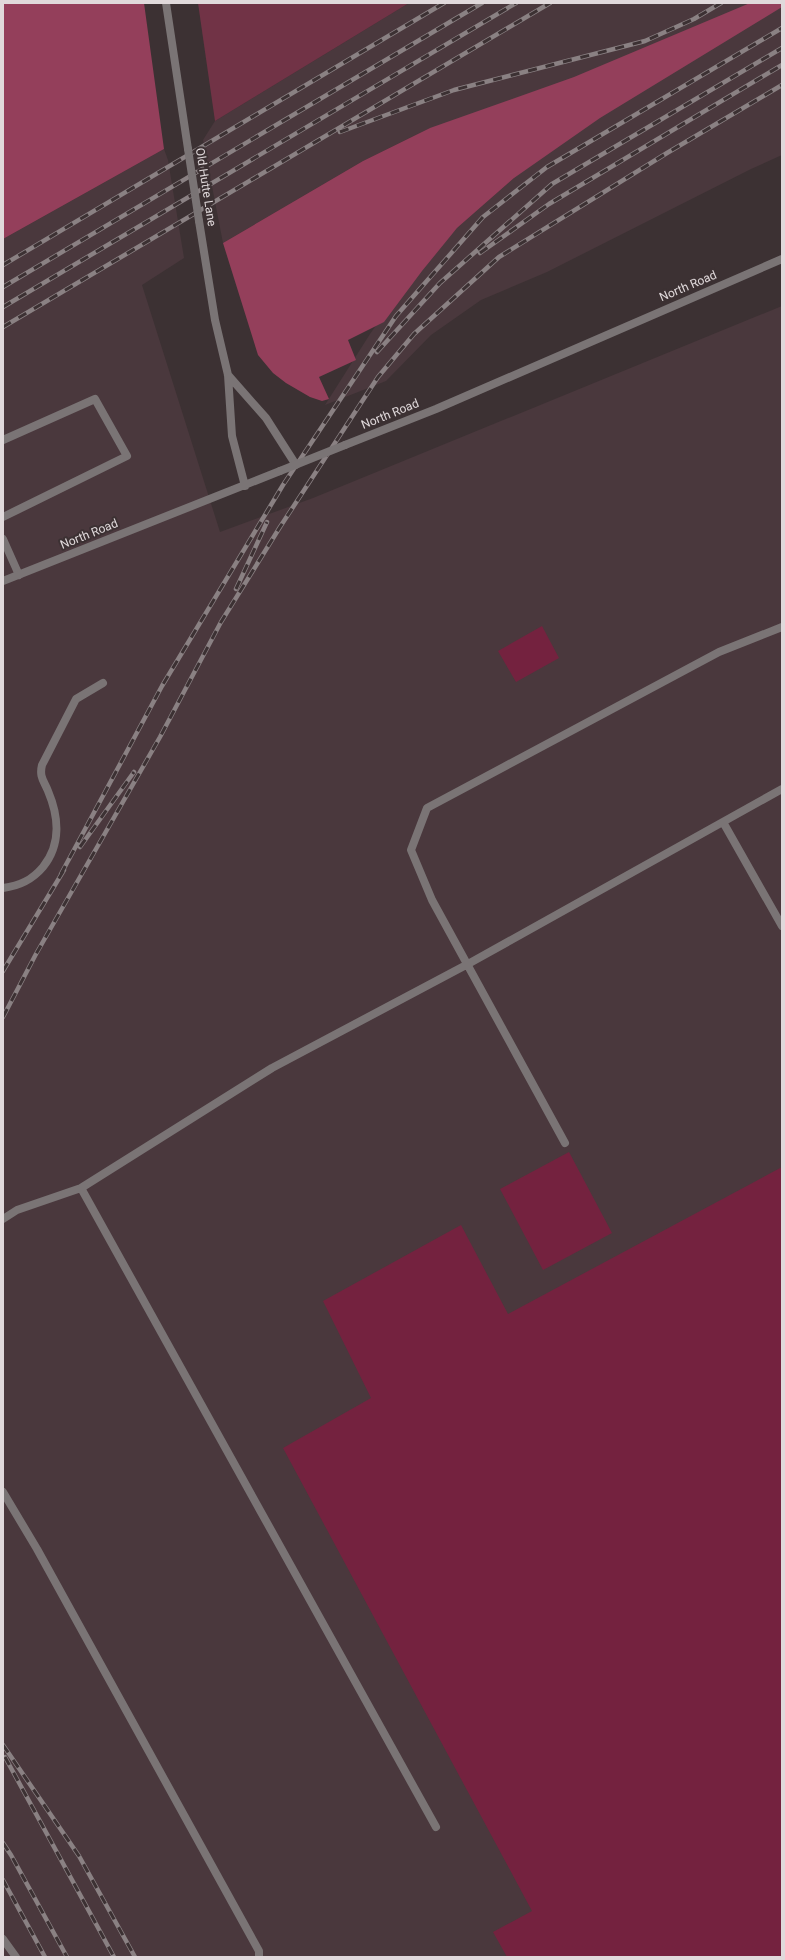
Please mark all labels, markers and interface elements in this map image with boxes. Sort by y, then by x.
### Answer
street label: Old Hutte Lane [193,147,219,227]
street label: North Road [657,268,719,304]
street label: North Road [359,396,421,432]
street label: North Road [58,516,120,552]

